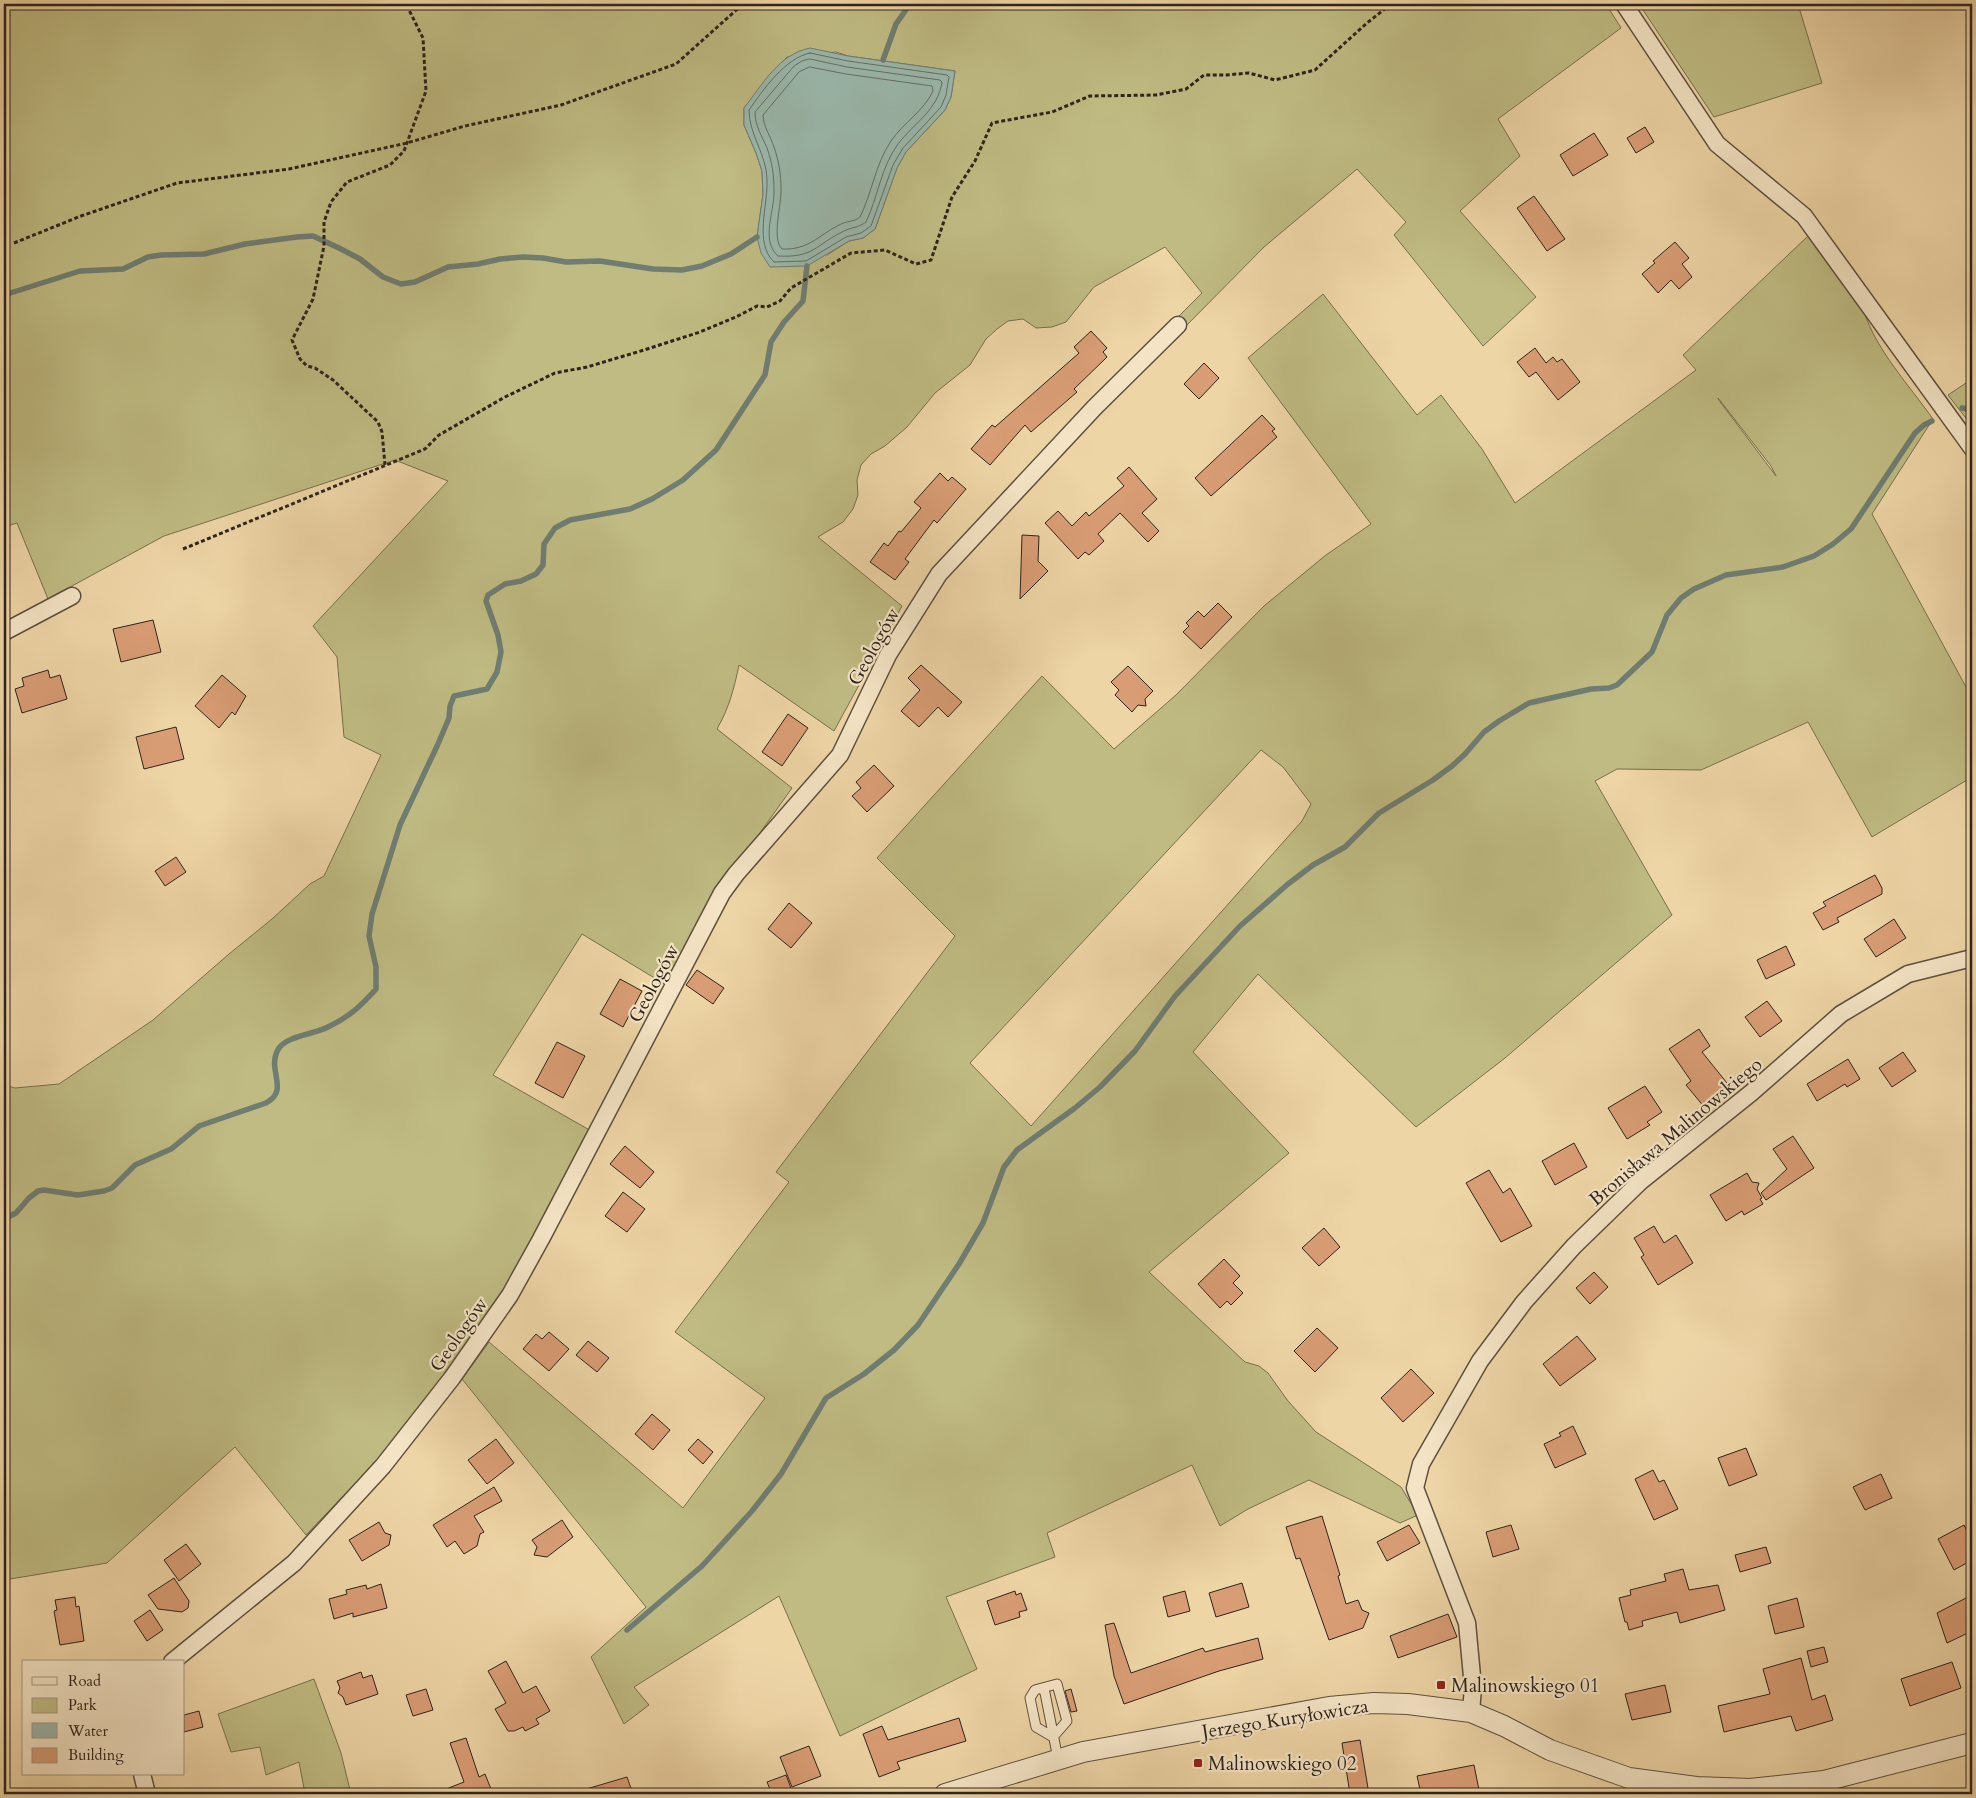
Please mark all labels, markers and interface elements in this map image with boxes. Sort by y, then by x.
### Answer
street label: Geologów [842,603,906,690]
street label: Geologów [622,940,685,1027]
street label: Bronisława Malinowskiego [1584,1052,1768,1212]
street label: Geologów [424,1292,494,1377]
legend [22,1660,185,1776]
text: Road [68,1671,101,1691]
place label: Malinowskiego 01 [1451,1673,1600,1699]
marker: Malinowskiego 01 [1435,1679,1447,1691]
street label: Jerzego Kuryłowicza [1197,1693,1370,1745]
text: Park [68,1695,97,1715]
text: Water [67,1721,109,1741]
text: Building [68,1745,124,1765]
place label: Malinowskiego 02 [1208,1751,1357,1777]
marker: Malinowskiego 02 [1192,1757,1204,1769]

